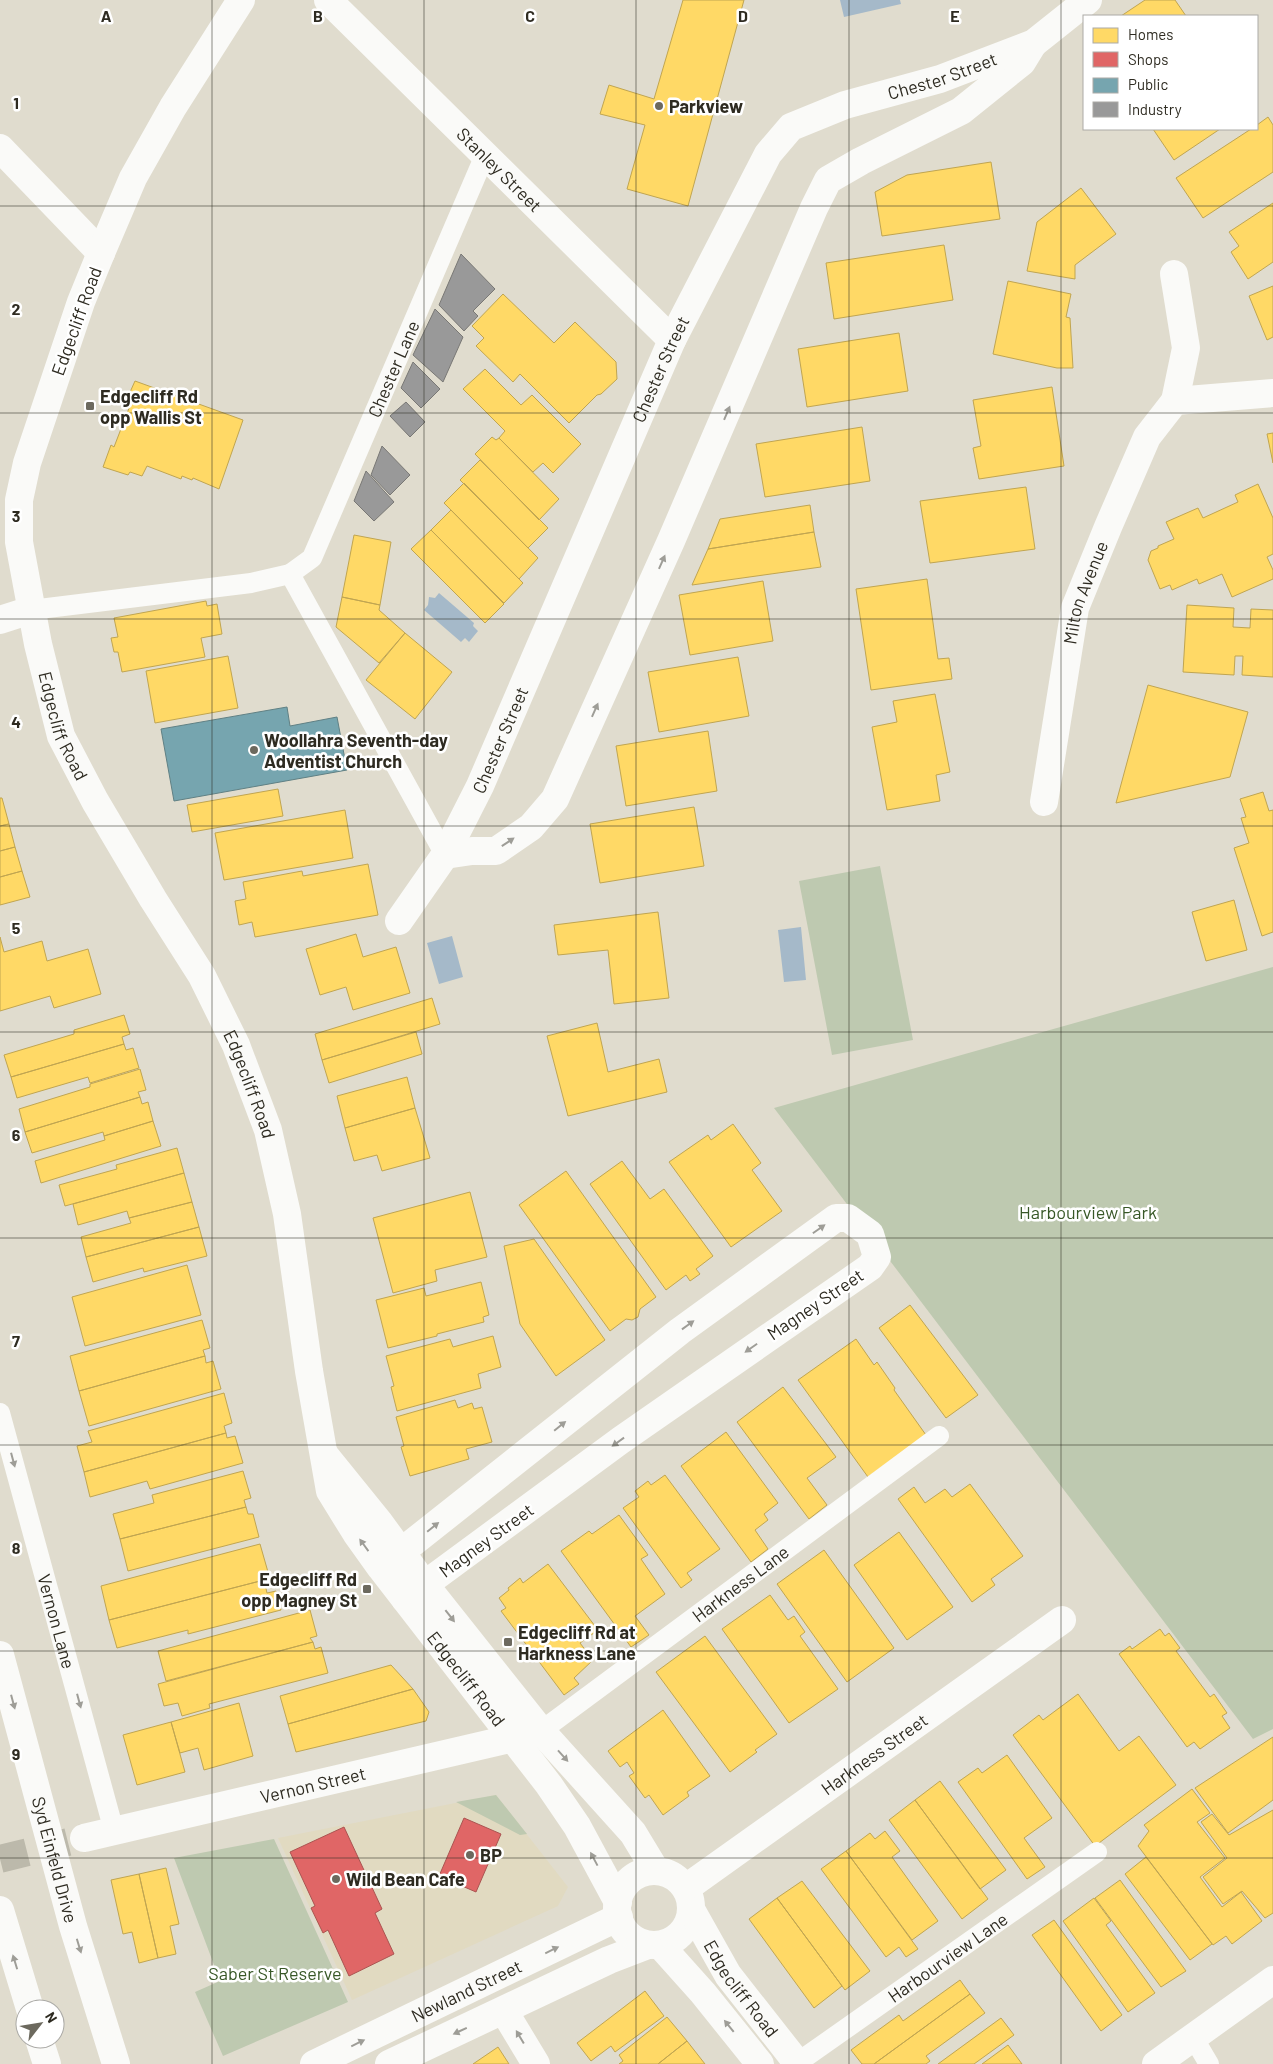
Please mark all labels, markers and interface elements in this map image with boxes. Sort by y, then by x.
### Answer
text: A [101,6,112,25]
text: B [313,6,323,25]
text: C [525,6,535,25]
text: D [738,6,748,25]
text: E [950,6,960,25]
legend [1083,15,1258,130]
text: Homes [1128,25,1173,43]
street label: Chester Street [885,47,1000,104]
text: Shops [1128,50,1168,68]
text: Public [1128,75,1168,93]
text: 1 [13,93,19,112]
place label: Parkview [669,95,743,117]
marker: Parkview [653,100,665,112]
text: Industry [1128,100,1182,118]
street label: Stanley Street [452,123,546,216]
street label: Edgecliff Road [46,264,106,378]
text: 2 [12,299,21,318]
street label: Chester Street [627,312,693,425]
street label: Chester Lane [363,317,424,421]
place label: Edgecliff Rd opp Wallis St [100,385,202,428]
marker: Edgecliff Rd opp Wallis St [84,400,96,412]
one-way arrow [723,406,731,420]
text: 3 [12,506,20,525]
street label: Milton Avenue [1058,537,1112,646]
one-way arrow [658,555,666,569]
street label: Edgecliff Road [34,669,93,784]
street label: Chester Street [467,683,532,797]
one-way arrow [592,703,600,717]
text: 4 [11,712,21,731]
place label: Woollahra Seventh-day Adventist Church [264,729,448,772]
marker: Woollahra Seventh-day Adventist Church [248,744,260,756]
one-way arrow [501,838,515,847]
text: 5 [12,918,21,937]
street label: Edgecliff Road [219,1026,280,1140]
text: 6 [12,1125,21,1144]
park label: Harbourview Park [1019,1201,1157,1223]
one-way arrow [813,1224,826,1234]
street label: Magney Street [763,1264,867,1344]
one-way arrow [681,1319,694,1330]
text: 7 [12,1331,20,1350]
one-way arrow [744,1343,758,1353]
one-way arrow [554,1420,567,1431]
one-way arrow [611,1437,625,1447]
one-way arrow [9,1452,17,1467]
street label: Magney Street [434,1498,538,1582]
one-way arrow [427,1522,440,1532]
text: 8 [12,1538,21,1557]
one-way arrow [359,1539,370,1552]
street label: Harkness Lane [688,1540,793,1626]
place label: Edgecliff Rd opp Magney St [241,1568,357,1611]
street label: Vernon Lane [33,1572,80,1671]
marker: Edgecliff Rd opp Magney St [361,1583,373,1595]
one-way arrow [444,1609,455,1622]
place label: Edgecliff Rd at Harkness Lane [518,1621,636,1664]
street label: Edgecliff Road [423,1627,510,1731]
marker: Edgecliff Rd at Harkness Lane [502,1636,514,1648]
one-way arrow [75,1693,83,1708]
one-way arrow [9,1695,17,1710]
street label: Harkness Street [817,1709,932,1799]
text: 9 [12,1744,20,1763]
one-way arrow [557,1749,569,1761]
street label: Vernon Street [258,1762,368,1808]
street label: Syd Einfeld Drive [28,1794,83,1925]
place label: BP [480,1844,502,1866]
marker: BP [464,1849,476,1861]
one-way arrow [590,1852,598,1866]
place label: Wild Bean Cafe [346,1868,465,1890]
marker: Wild Bean Cafe [330,1873,342,1885]
street label: Harbourview Lane [883,1907,1012,2007]
street label: Edgecliff Road [699,1936,783,2041]
one-way arrow [75,1939,83,1954]
one-way arrow [545,1946,559,1954]
one-way arrow [11,1955,18,1970]
street label: Newland Street [407,1955,525,2027]
park label: Saber St Reserve [208,1962,342,1984]
north arrow [15,1999,65,2049]
text: N [42,2009,61,2025]
one-way arrow [724,2020,735,2033]
one-way arrow [453,2028,467,2036]
one-way arrow [515,2031,524,2044]
one-way arrow [351,2039,365,2047]

